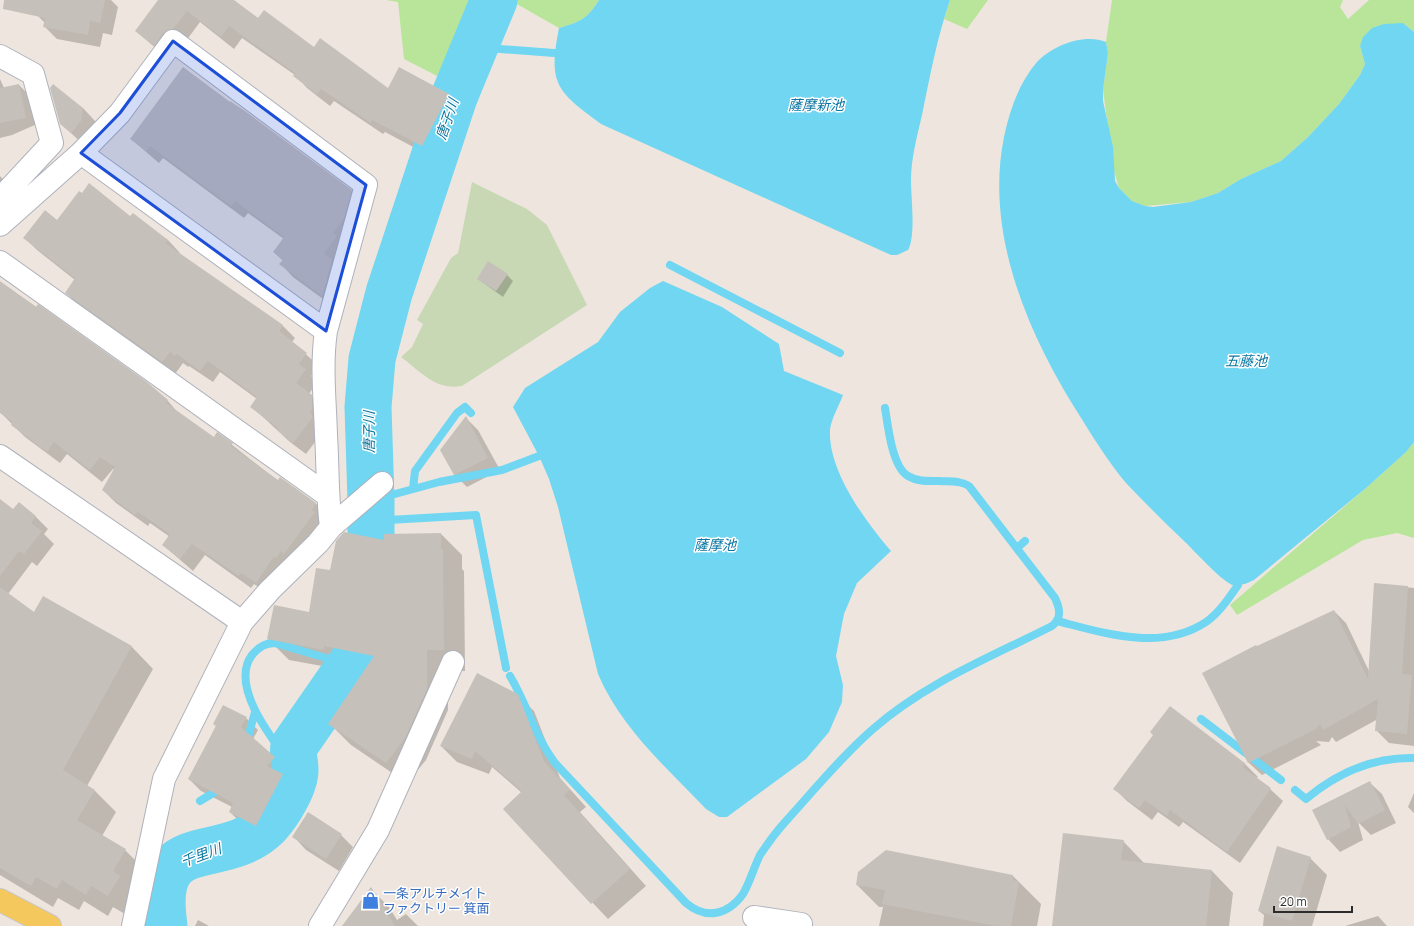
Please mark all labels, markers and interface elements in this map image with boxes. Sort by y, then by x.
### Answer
water label: 唐子川 [431,94,463,142]
water label: 薩摩新池 [788,95,846,114]
water label: 五藤池 [1225,351,1269,370]
water label: 唐子川 [359,409,378,453]
water label: 薩摩池 [694,535,738,554]
water label: 千里川 [178,838,226,871]
place label: 一条アルチメイト ファクトリー 箕面 [383,884,490,917]
scale bar [1274,888,1352,914]
shop icon: 一条アルチメイト ファクトリー 箕面 [360,890,380,910]
text: 20 m [1280,893,1307,910]

